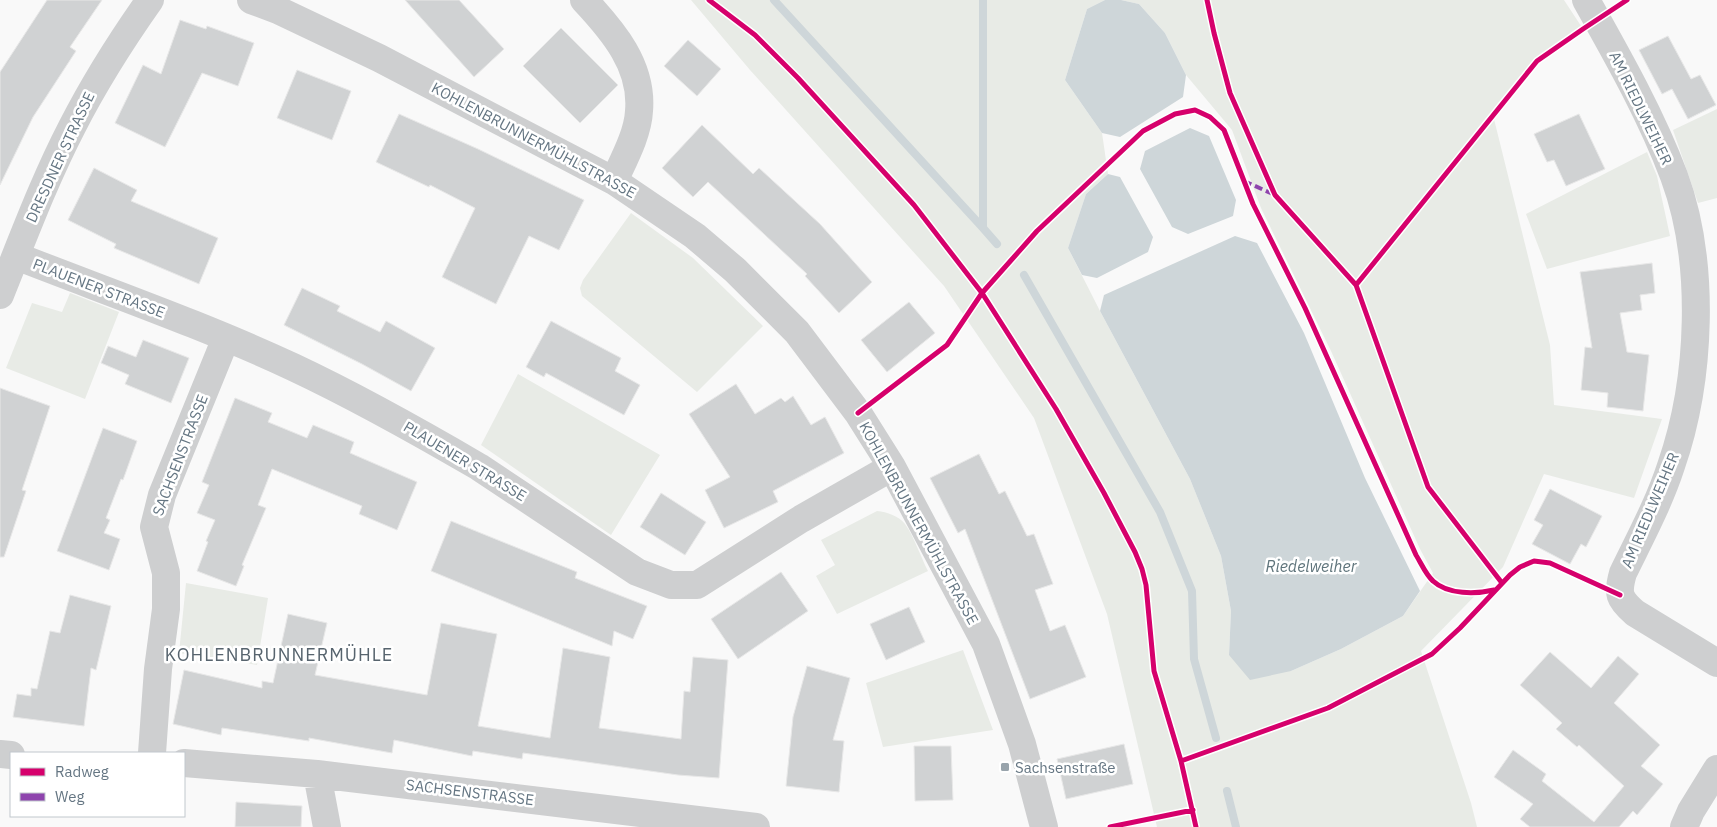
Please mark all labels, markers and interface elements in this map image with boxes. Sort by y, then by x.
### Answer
street label: AM RIEDLWEIHER [1605,48,1677,168]
street label: KOHLENBRUNNERMÜHLSTRASSE [428,78,640,202]
street label: DRESDNER STRASSE [21,89,99,225]
street label: PLAUENER STRASSE [30,254,168,322]
street label: SACHSENSTRASSE [148,392,212,518]
street label: PLAUENER STRASSE [400,417,530,505]
street label: KOHLENBRUNNERMÜHLSTRASSE [855,418,983,628]
street label: AM RIEDLWEIHER [1617,449,1683,571]
water label: Riedelweiher [1265,556,1358,576]
district label: KOHLENBRUNNERMÜHLE [165,643,393,666]
legend [10,752,185,817]
place label: Sachsenstraße [1015,758,1116,777]
marker: Sachsenstraße [999,761,1011,773]
text: Radweg [55,762,109,781]
street label: SACHSENSTRASSE [405,775,535,809]
text: Weg [55,787,84,806]

